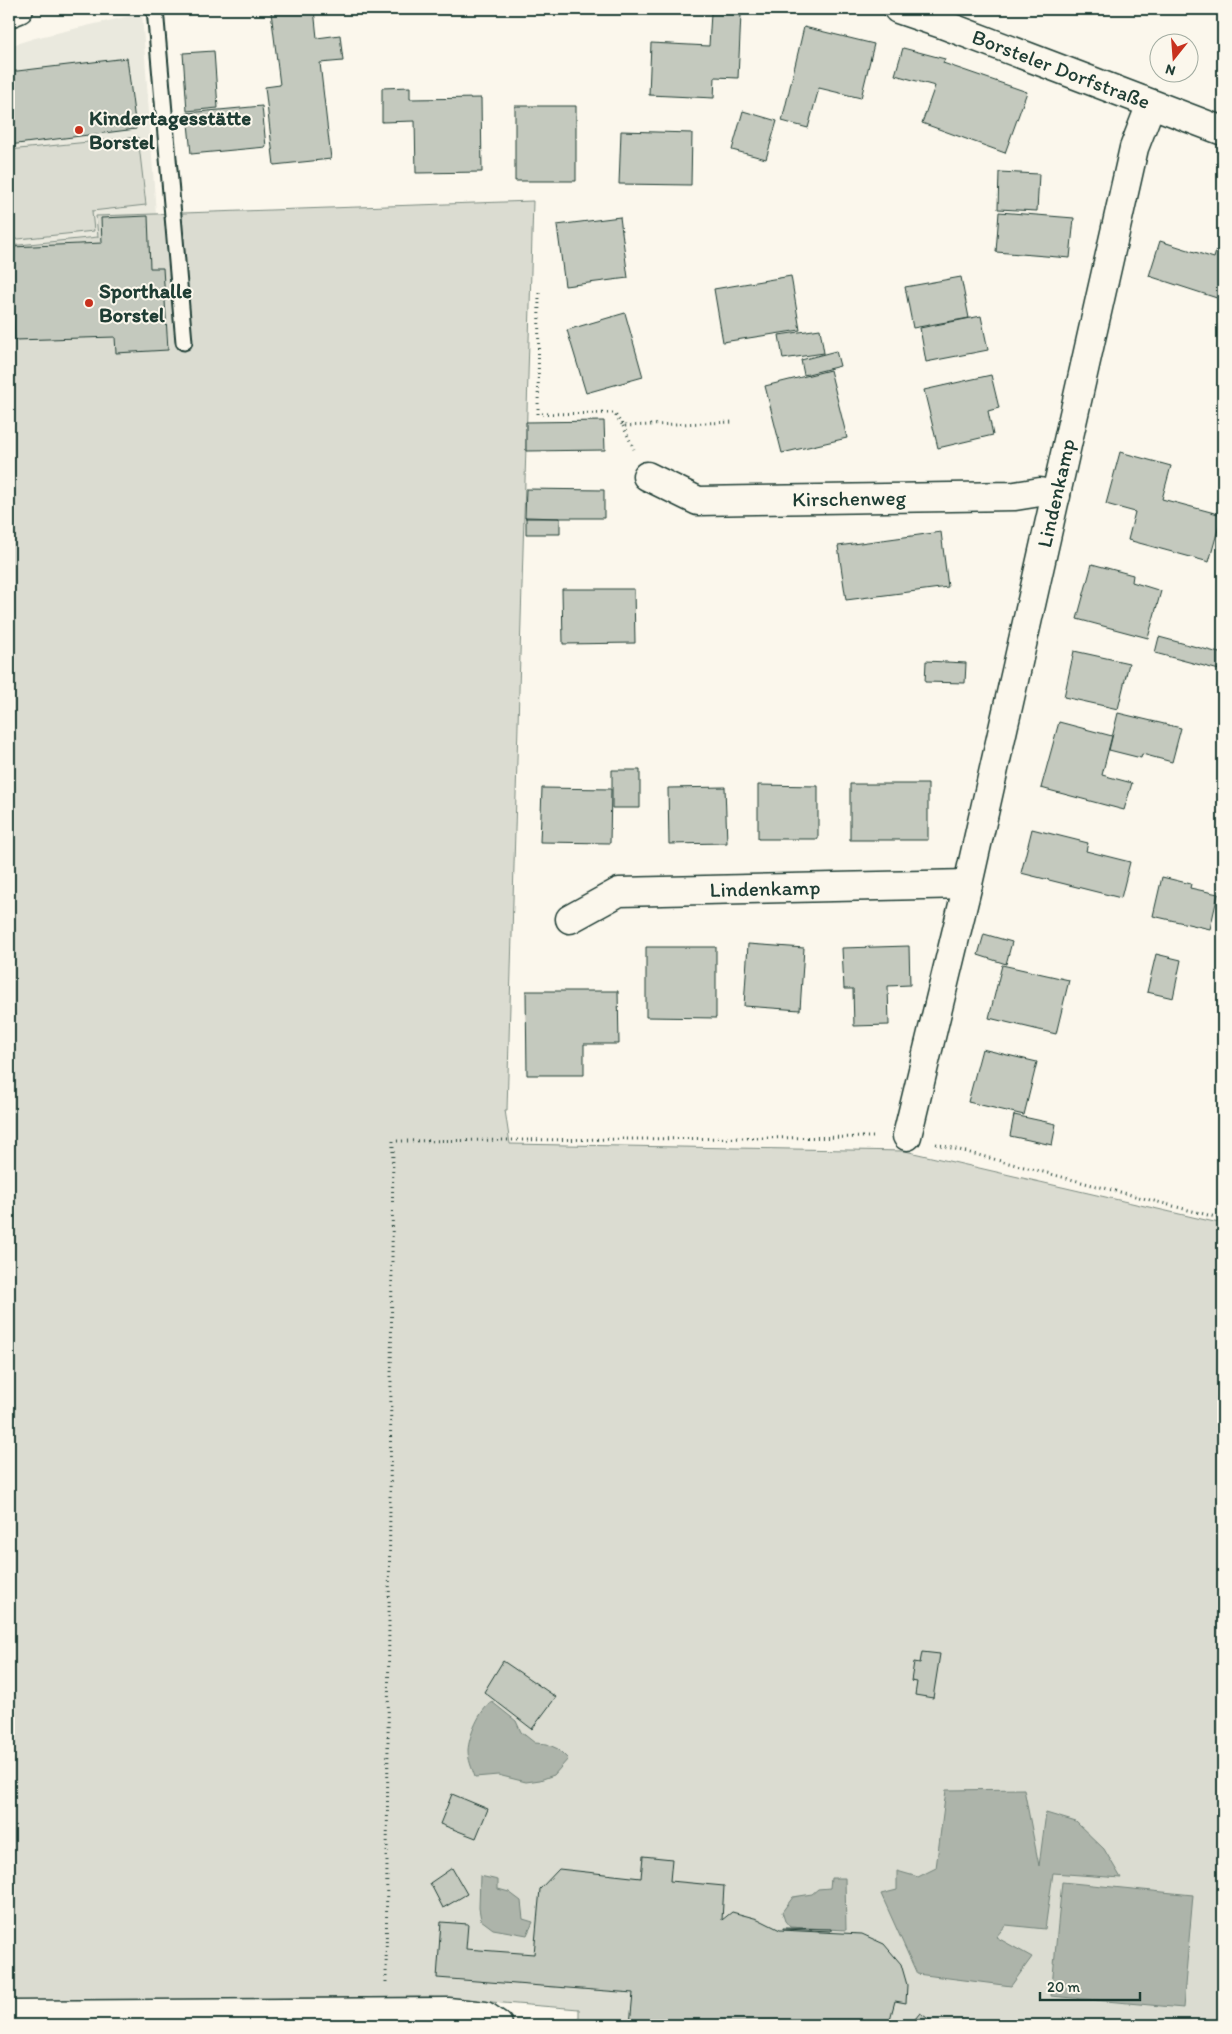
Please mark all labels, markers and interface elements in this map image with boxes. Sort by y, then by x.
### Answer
street label: Borsteler Dorfstraße [969,24,1154,114]
north arrow [1150,32,1200,82]
text: N [1163,60,1177,79]
place label: Kindertagesstätte Borstel [89,105,251,154]
marker: Kindertagesstätte Borstel [73,124,85,136]
place label: Sporthalle Borstel [99,278,192,327]
marker: Sporthalle Borstel [83,297,95,309]
street label: Lindenkamp [1031,436,1080,550]
street label: Kirschenweg [792,485,907,512]
street label: Lindenkamp [709,874,821,902]
scale bar [1040,1969,1140,2001]
text: 20 m [1047,1978,1081,1996]

